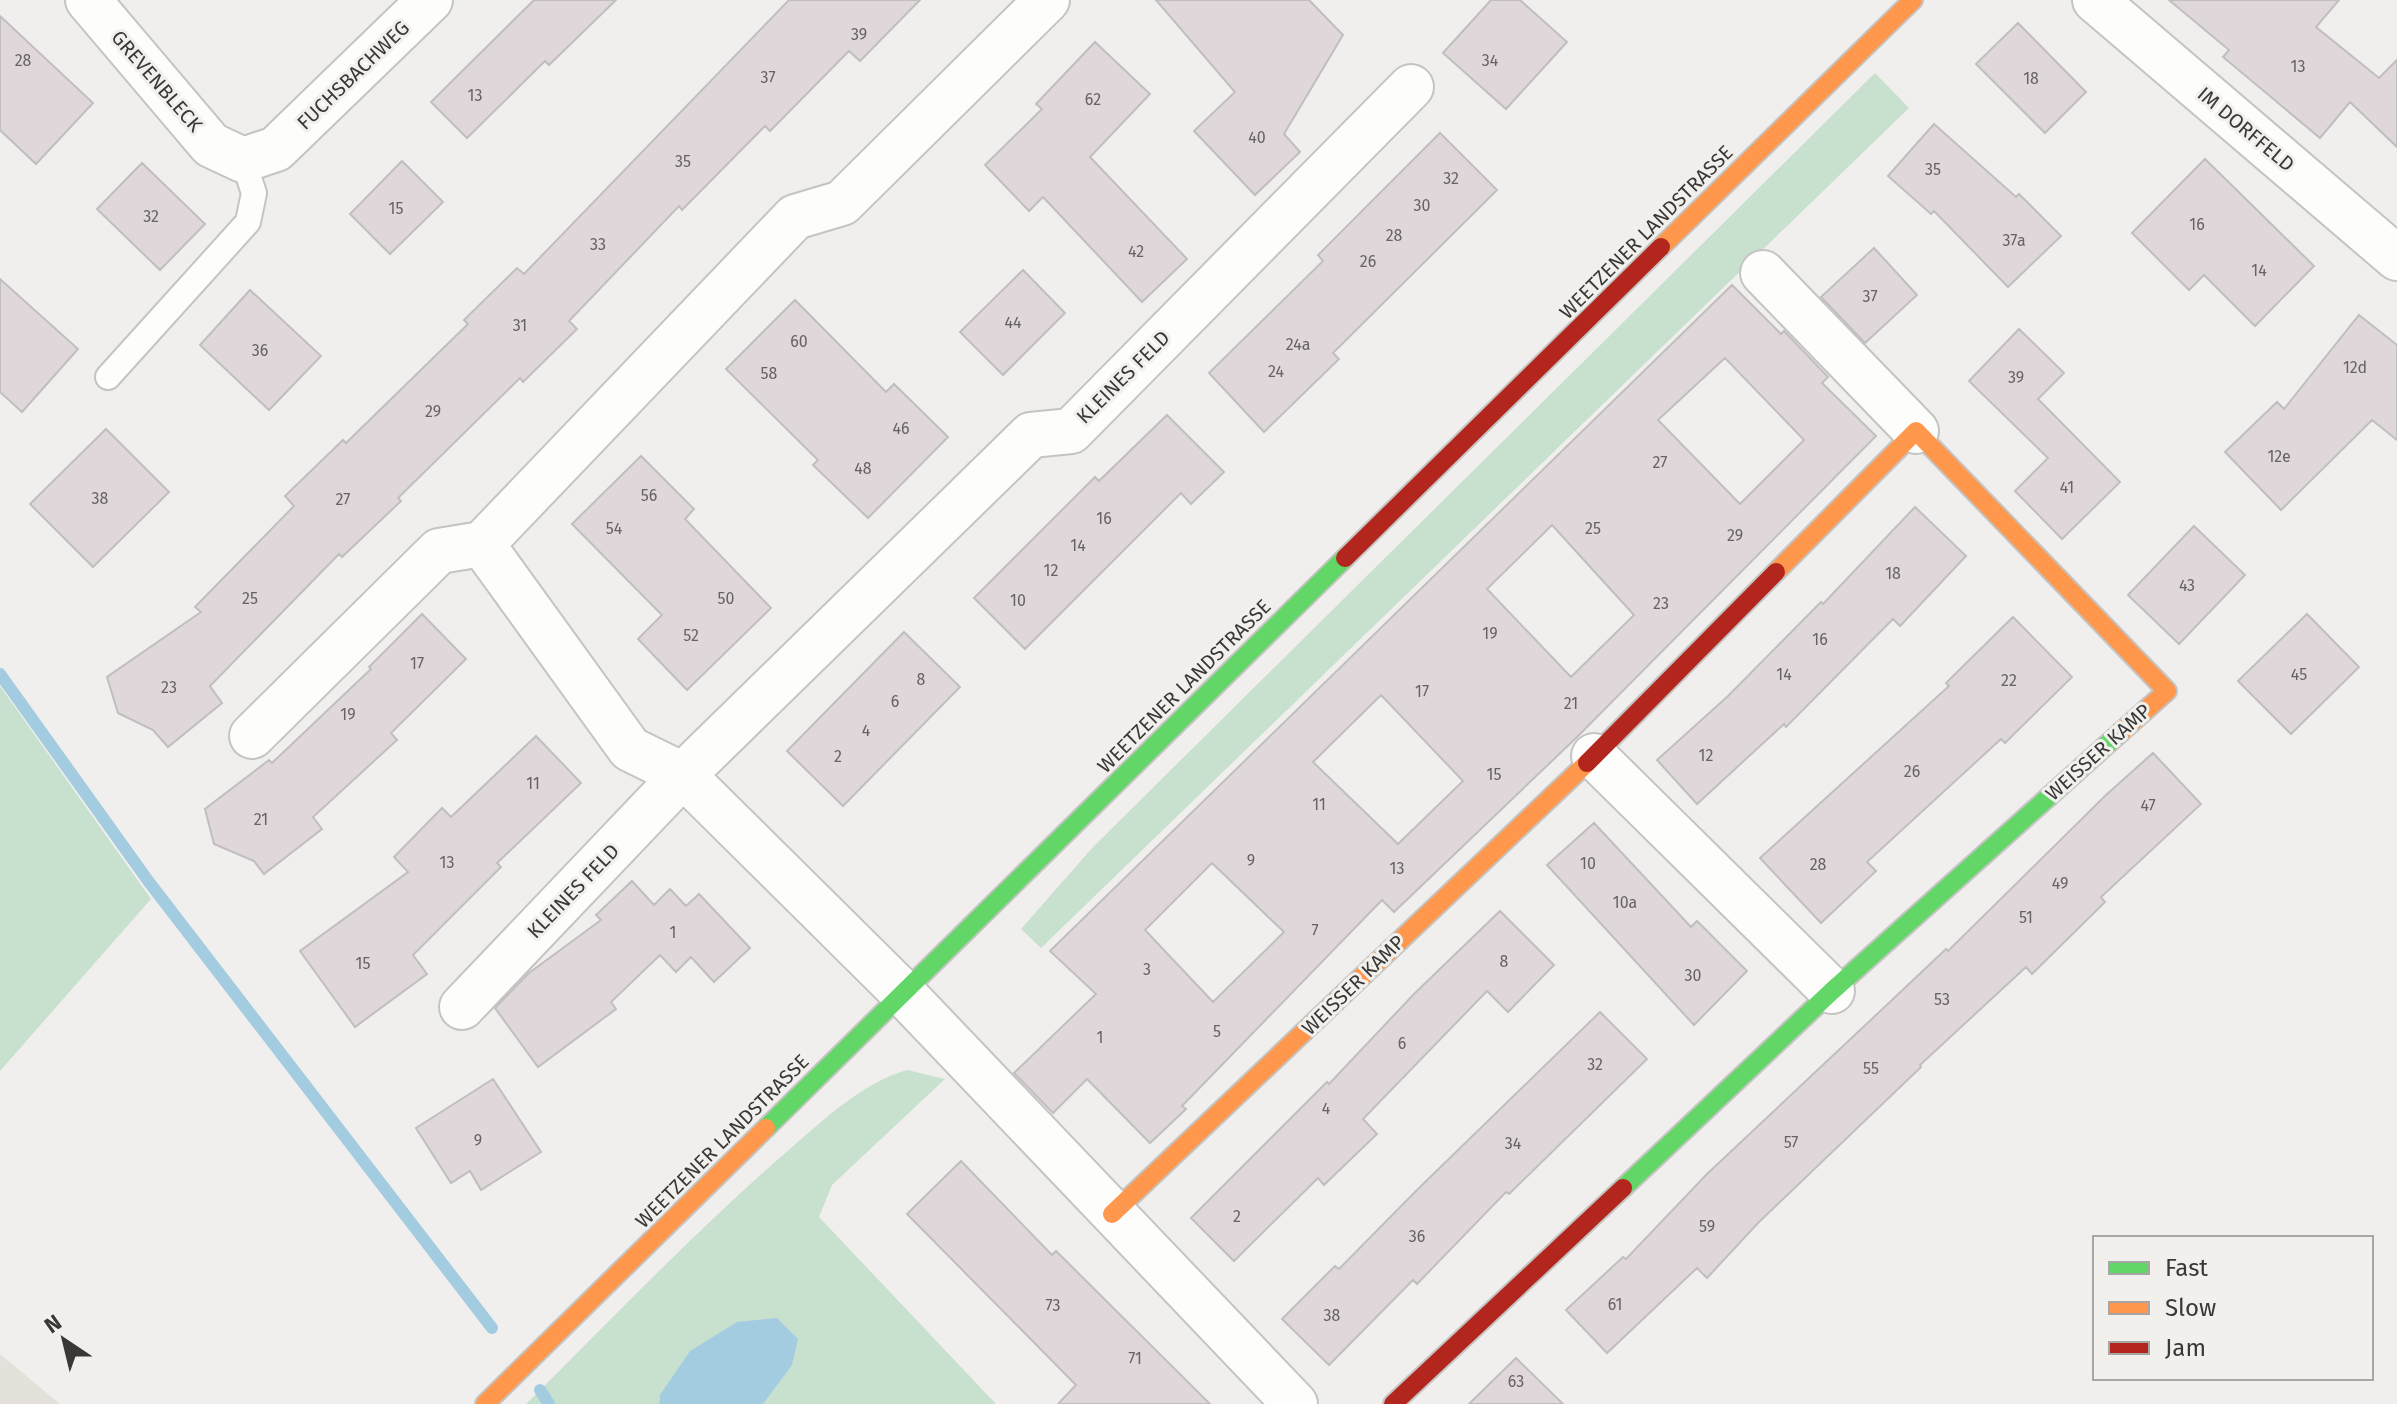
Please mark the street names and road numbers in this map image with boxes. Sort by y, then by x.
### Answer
street label: FUCHSBACHWEG [292,15,414,135]
street label: GREVENBLECK [106,25,208,137]
street label: IM DORFFELD [2193,82,2299,176]
street label: WEETZENER LANDSTRASSE [1554,140,1738,324]
street label: KLEINES FELD [1071,325,1175,429]
street label: WEETZENER LANDSTRASSE [1092,594,1276,778]
street label: WEISSER KAMP [2040,699,2156,805]
street label: KLEINES FELD [522,839,624,943]
street label: WEISSER KAMP [1297,930,1409,1040]
street label: WEETZENER LANDSTRASSE [630,1049,814,1233]

